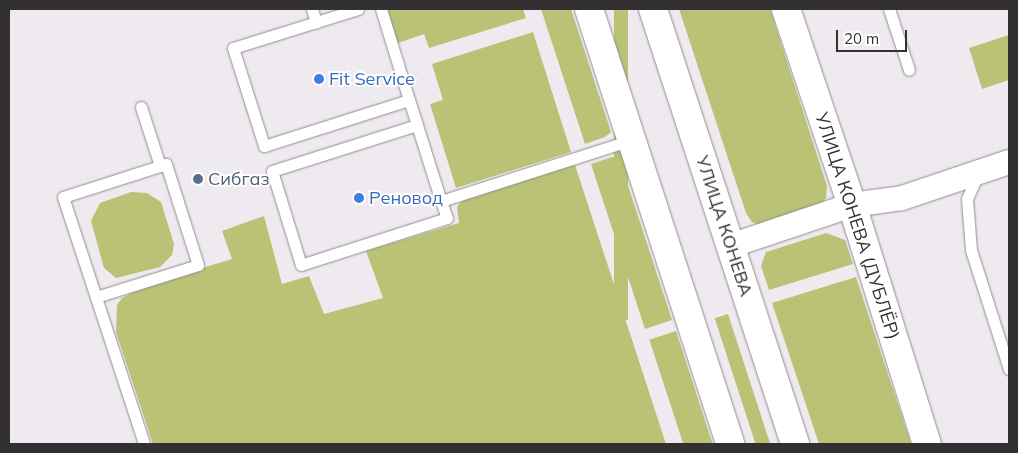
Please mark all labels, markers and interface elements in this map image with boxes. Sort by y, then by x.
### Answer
scale bar [838,20,909,52]
text: 20 m [844,29,879,48]
place label: Fit Service [329,68,415,90]
marker: Fit Service [313,73,325,85]
street label: УЛИЦА КОНЕВА (ДУБЛЁР) [810,110,904,342]
street label: УЛИЦА КОНЕВА [691,153,757,299]
place label: Сибгаз [208,168,270,190]
marker: Сибгаз [192,173,204,185]
place label: Реновод [369,187,443,209]
marker: Реновод [353,192,365,204]

